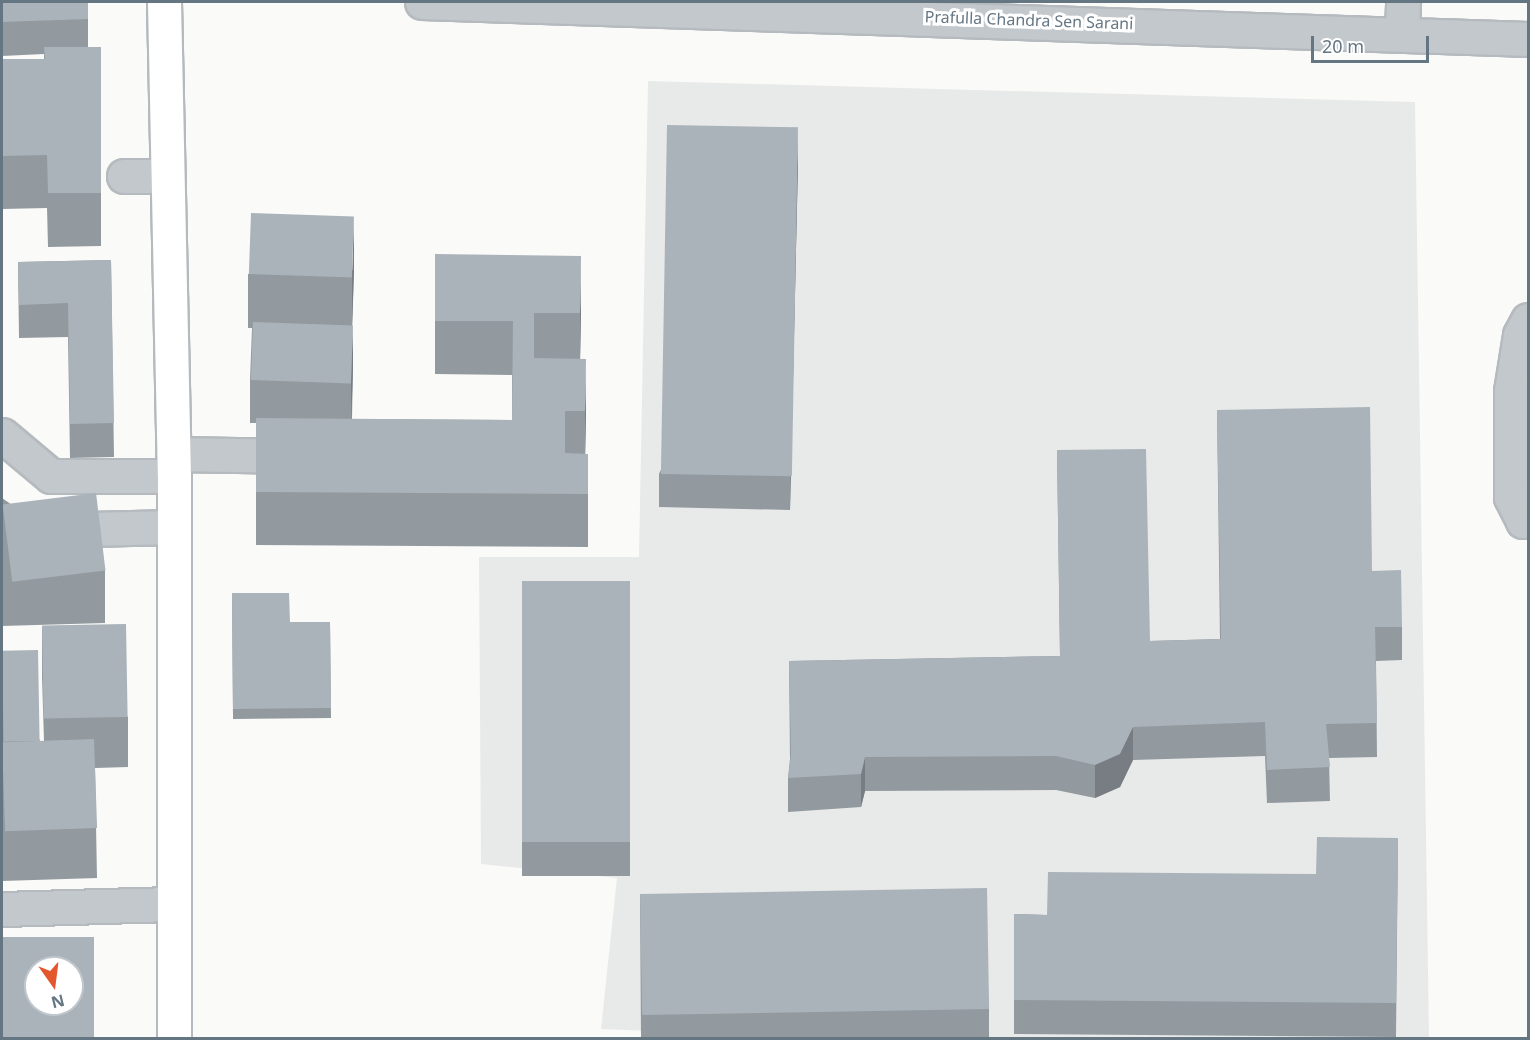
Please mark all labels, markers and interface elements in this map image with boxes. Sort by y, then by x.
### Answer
street label: Prafulla Chandra Sen Sarani [924,7,1134,33]
scale bar [1314,24,1432,62]
text: 20 m [1322,34,1364,58]
north arrow [24,956,84,1016]
text: N [49,989,67,1014]

